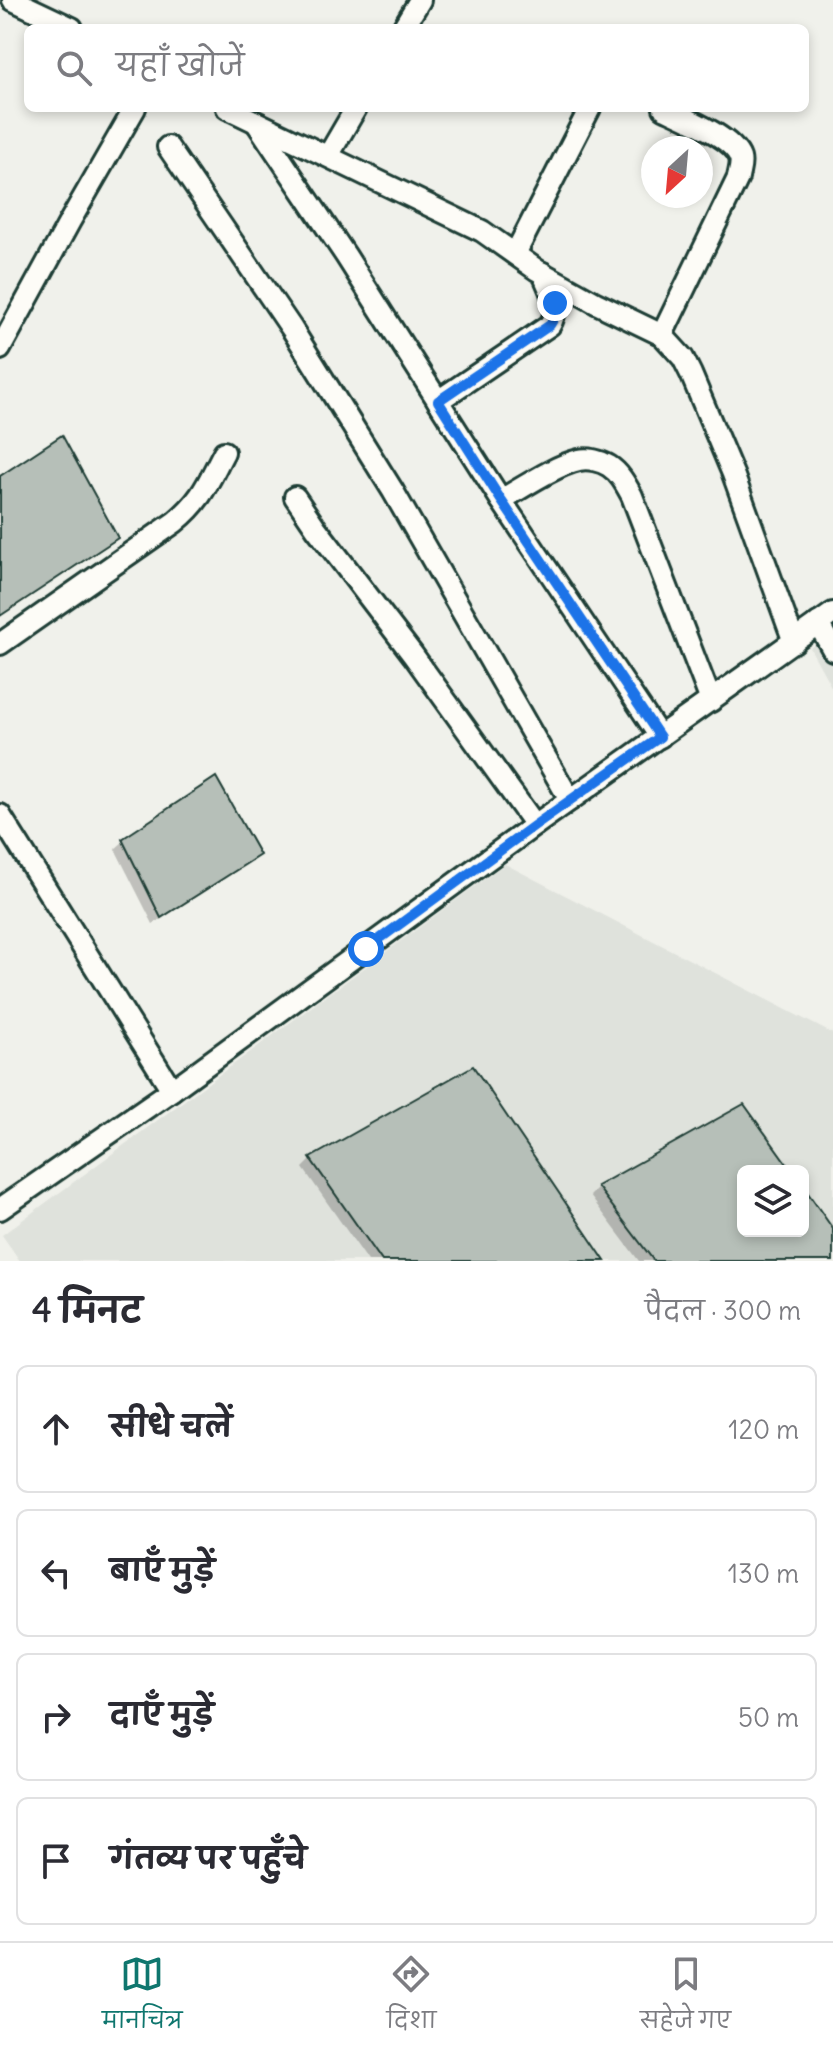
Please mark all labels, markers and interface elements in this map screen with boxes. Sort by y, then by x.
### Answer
search box [24,24,809,112]
icon: search [52,46,96,90]
text: यहाँ खोजें [116,46,244,84]
north arrow [641,136,713,208]
route end [537,285,573,321]
route start [348,931,384,967]
map controls [737,1165,809,1237]
button: layers [737,1165,809,1237]
text: 4 मिनट [32,1288,142,1331]
text: पैदल · 300 m [645,1294,801,1327]
icon: ahead [34,1407,78,1451]
text: सीधे चलें [110,1407,232,1445]
text: 120 m [728,1413,799,1446]
icon: left [34,1551,78,1595]
text: बाएँ मुड़ें [110,1551,215,1589]
text: 130 m [728,1557,799,1590]
icon: right [34,1695,78,1739]
text: दाएँ मुड़ें [110,1695,214,1733]
text: 50 m [738,1701,799,1734]
icon: arrive [34,1839,78,1883]
text: गंतव्य पर पहुँचे [110,1839,307,1877]
tab: मानचित्र [102,1952,183,2045]
tab: दिशा [386,1952,436,2045]
tab: सहेजे गए [640,1952,731,2045]

